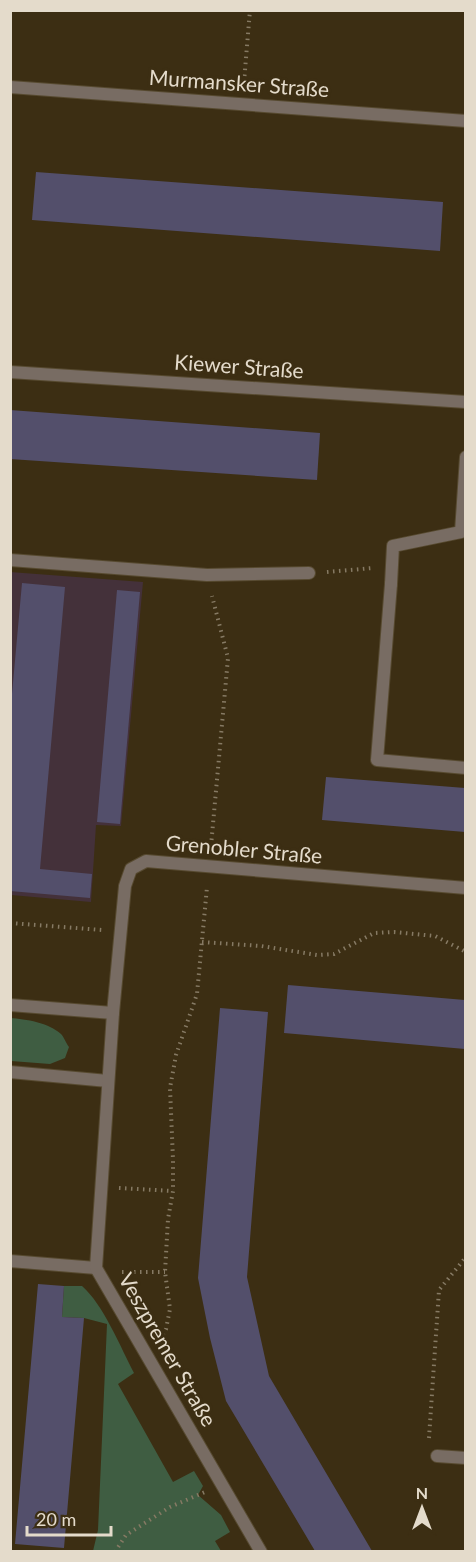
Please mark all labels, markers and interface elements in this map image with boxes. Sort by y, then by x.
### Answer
street label: Murmansker Straße [148,64,330,101]
street label: Kiewer Straße [174,349,305,382]
street label: Grenobler Straße [165,829,323,868]
street label: Veszpremer Straße [114,1268,222,1430]
north arrow [392,1478,452,1538]
text: N [416,1483,428,1502]
scale bar [27,1499,111,1537]
text: 20 m [36,1508,76,1530]

